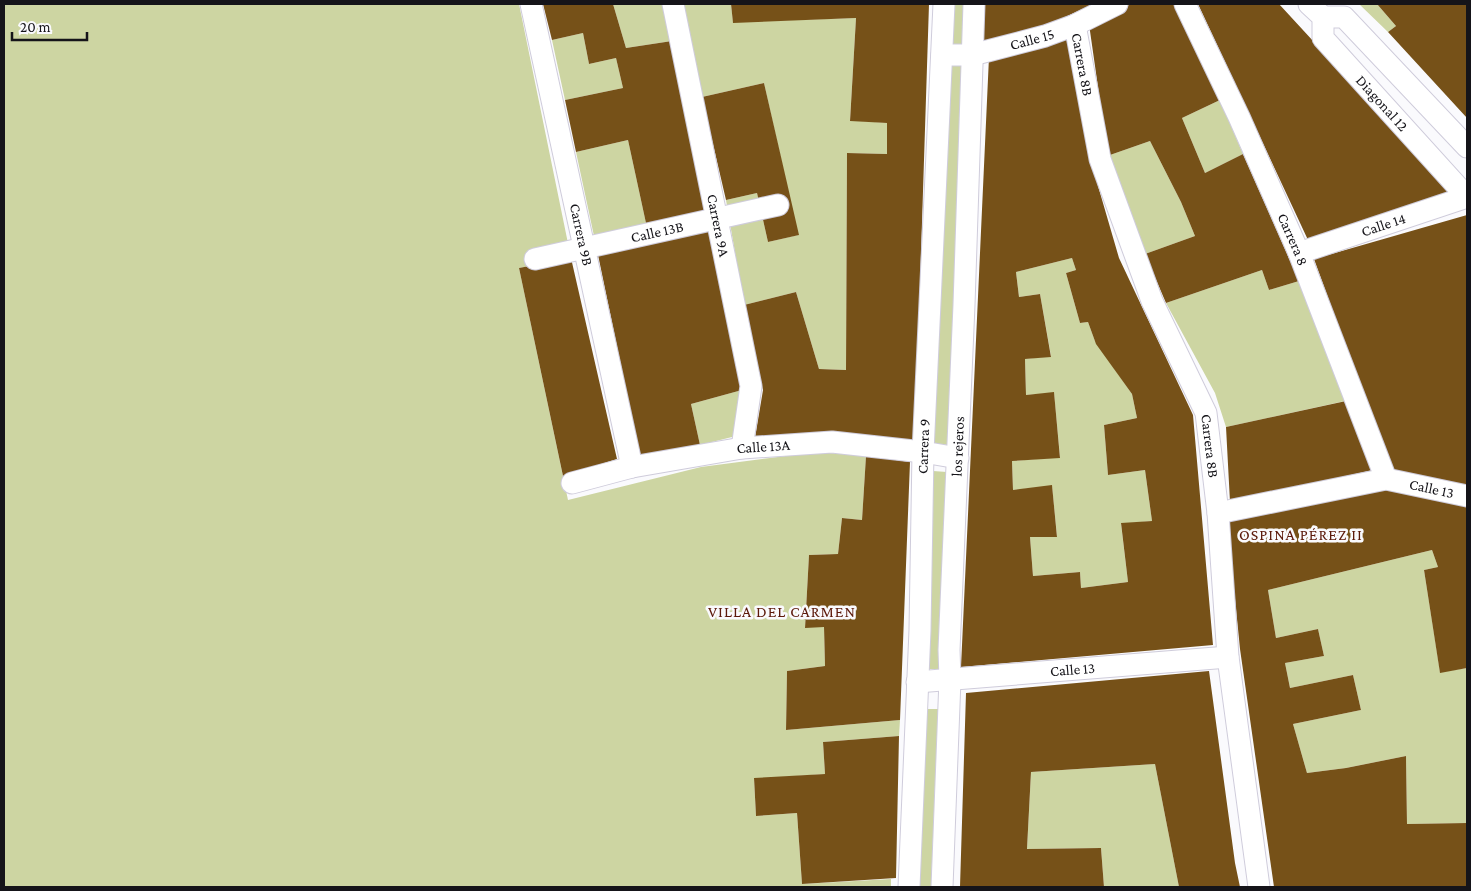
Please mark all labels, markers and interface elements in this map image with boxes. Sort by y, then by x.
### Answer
scale bar [12,10,88,42]
text: 20 m [20,19,51,35]
street label: Calle 15 [1008,25,1056,53]
street label: Carrera 8B [1069,32,1096,97]
street label: Diagonal 12 [1353,72,1411,134]
street label: Carrera 9A [704,193,733,259]
street label: Carrera 9B [567,202,596,267]
street label: Calle 14 [1359,210,1408,240]
street label: Carrera 8 [1274,211,1311,268]
street label: Calle 13B [629,218,685,245]
street label: Carrera 8B [1198,413,1222,479]
street label: los rejeros [949,416,967,477]
street label: Carrera 9 [915,418,933,474]
street label: Calle 13A [735,437,791,457]
street label: Calle 13 [1408,476,1455,501]
district label: OSPINA PÉREZ II [1239,526,1363,543]
district label: VILLA DEL CARMEN [708,603,856,620]
street label: Calle 13 [1049,660,1096,679]

